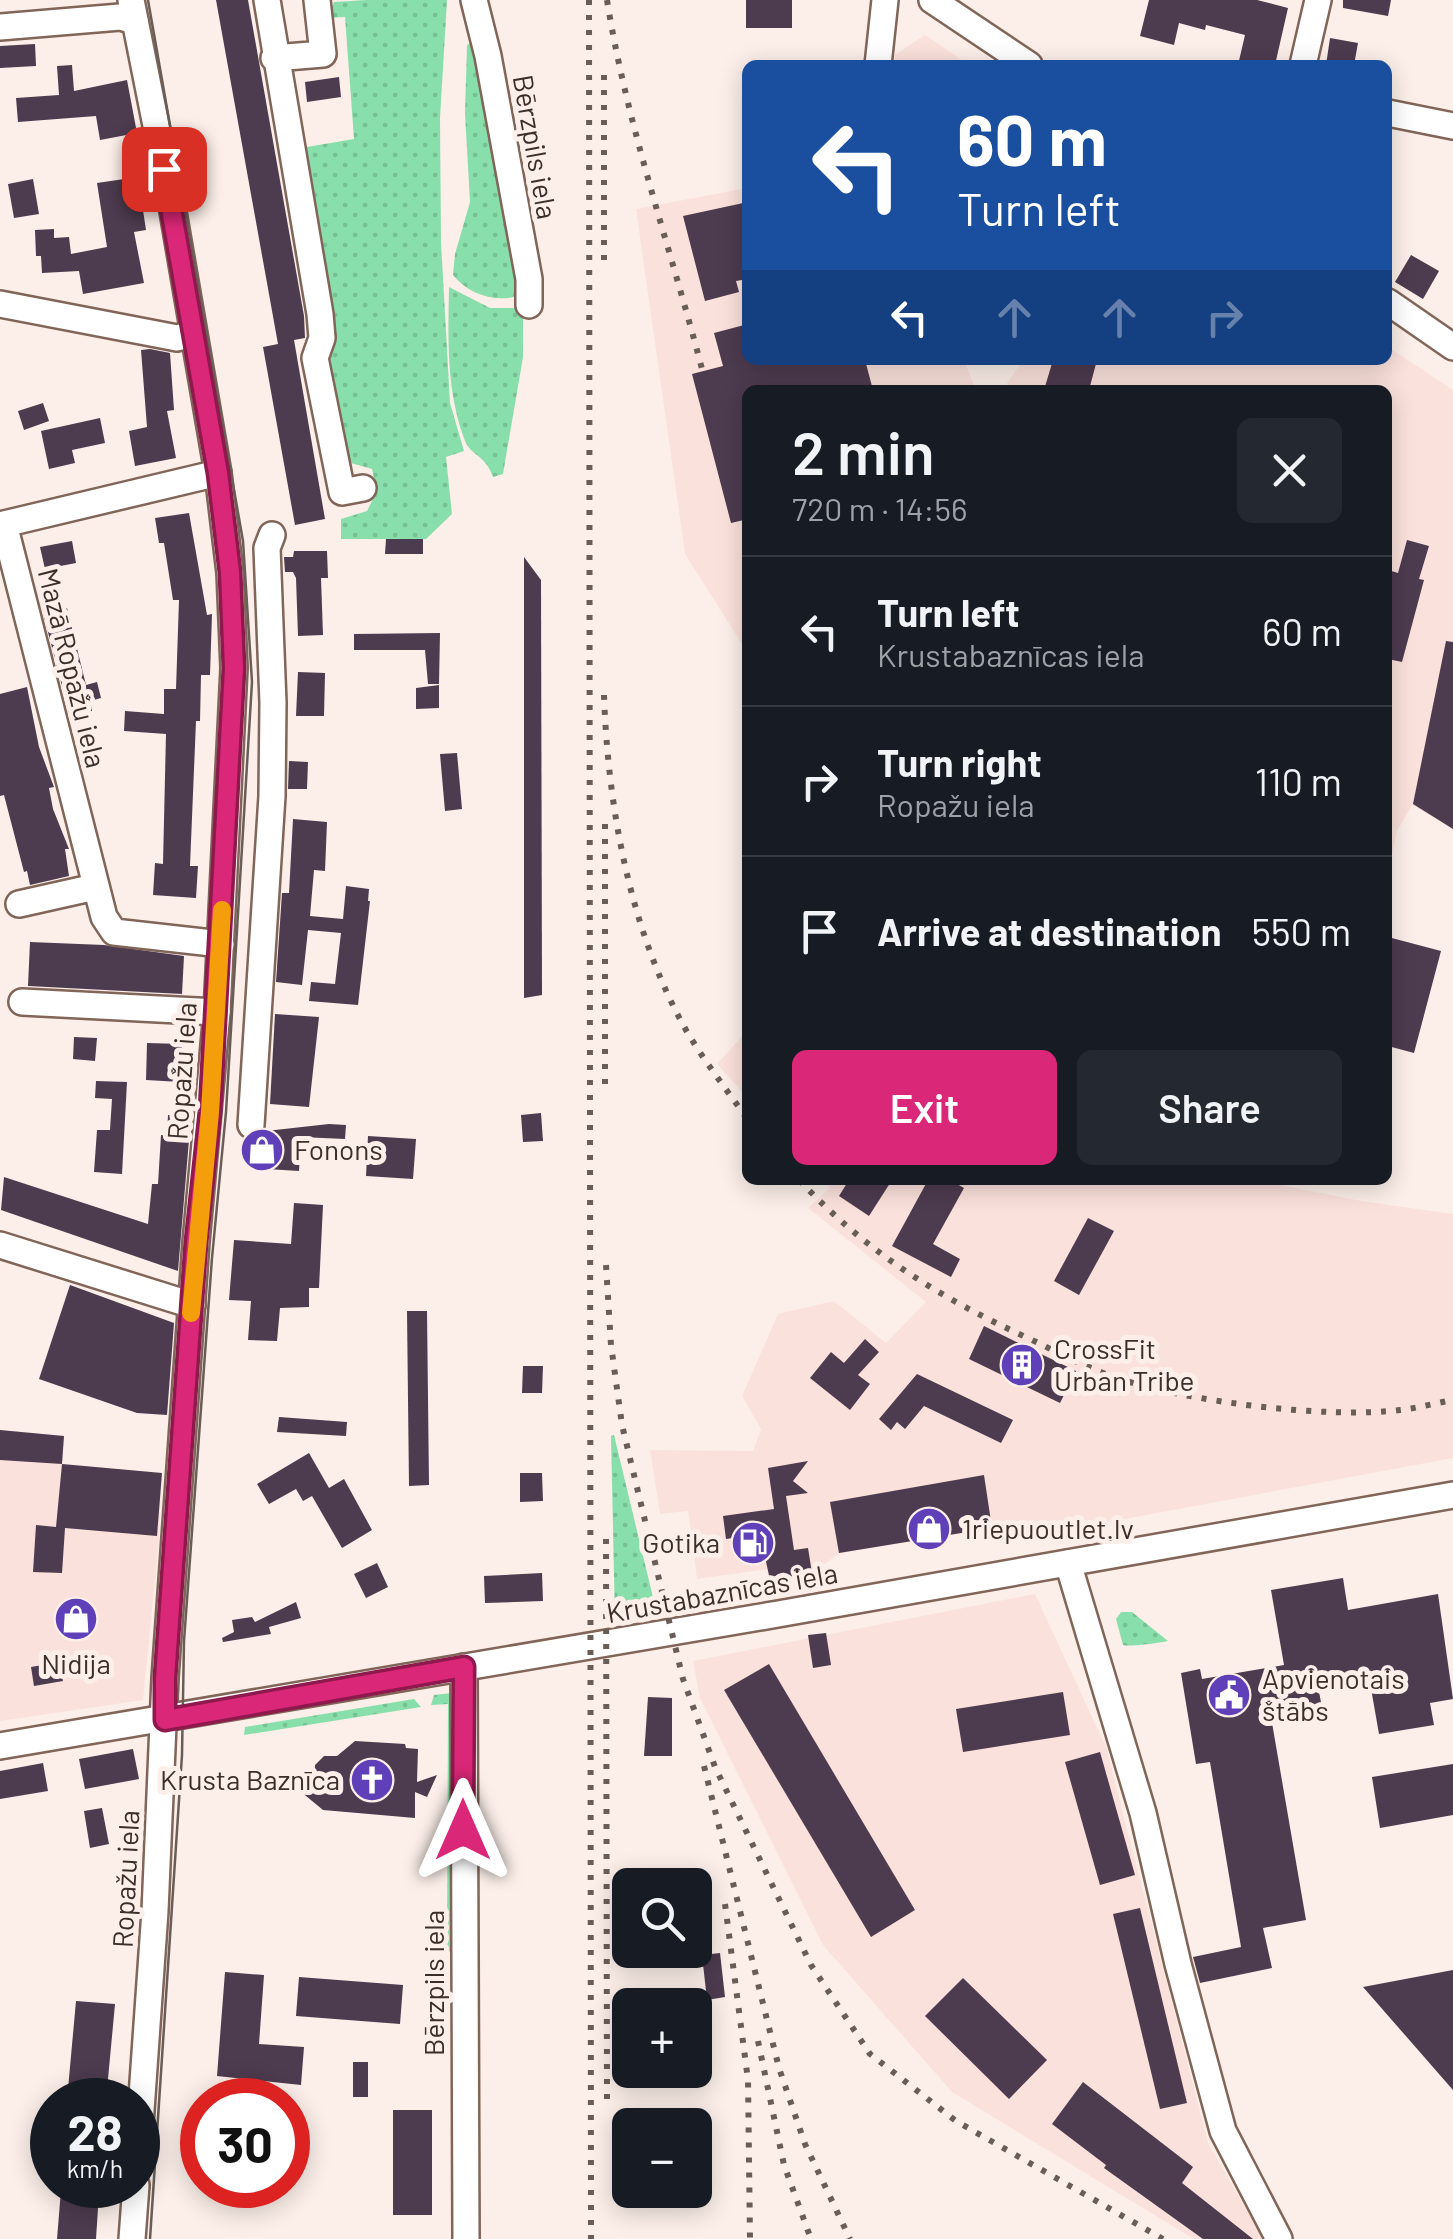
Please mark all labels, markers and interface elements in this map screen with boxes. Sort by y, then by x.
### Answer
street label: Bērzpils iela [507,72,565,222]
text: 60 m [957,96,1107,180]
icon: left [792,100,922,230]
pin [122,127,207,212]
icon: arrive [137,142,192,197]
text: Turn left [957,181,1121,235]
icon: left [882,290,937,345]
icon: ahead [987,290,1042,345]
icon: ahead [1092,290,1147,345]
icon: right [1197,290,1252,345]
text: 2 min [792,415,935,487]
button: close [1237,418,1342,523]
text: 720 m · 14:56 [792,489,967,527]
street label: Mazā Ropažu iela [32,564,114,771]
text: Turn left [877,589,1020,635]
icon: left [792,604,847,659]
text: 60 m [1262,608,1342,654]
text: Krustabaznīcas iela [877,635,1145,673]
text: Turn right [877,739,1042,785]
icon: right [792,754,847,809]
text: 110 m [1255,758,1342,804]
text: Ropažu iela [877,785,1035,823]
icon: arrive [792,904,847,959]
text: Arrive at destination [877,908,1222,954]
text: 550 m [1252,908,1351,954]
street label: Ropažu iela [159,1001,203,1141]
button: Exit [792,1050,1057,1165]
button: Share [1077,1050,1342,1165]
shop icon: Fonons [239,1127,285,1173]
place label: Fonons [294,1132,383,1166]
place label: CrossFit Urban Tribe [1054,1331,1194,1397]
building icon: CrossFit Urban Tribe [999,1342,1045,1388]
shop icon: 1riepuoutlet.lv [906,1506,952,1552]
place label: 1riepuoutlet.lv [962,1511,1134,1545]
fuel station icon: Gotika [730,1520,776,1566]
place label: Gotika [642,1525,720,1559]
street label: Krustabaznīcas iela [604,1555,840,1629]
shop icon: Nidija [53,1596,99,1642]
place label: Nidija [41,1646,111,1680]
place label: Apvienotais štābs [1262,1661,1405,1727]
public building icon: Apvienotais štābs [1206,1672,1252,1718]
church icon: Krusta Baznīca [349,1757,395,1803]
place label: Krusta Baznīca [160,1762,340,1796]
position arrow [411,1778,515,1882]
street label: Ropažu iela [104,1809,146,1949]
map controls [612,1868,712,2208]
button: search [612,1868,712,1968]
street label: Bērzpils iela [416,1910,450,2056]
button: + [612,1988,712,2088]
speed limit sign: 30 [180,2078,310,2208]
text: 28 [67,2101,123,2161]
button: − [612,2108,712,2208]
text: km/h [67,2153,123,2183]

